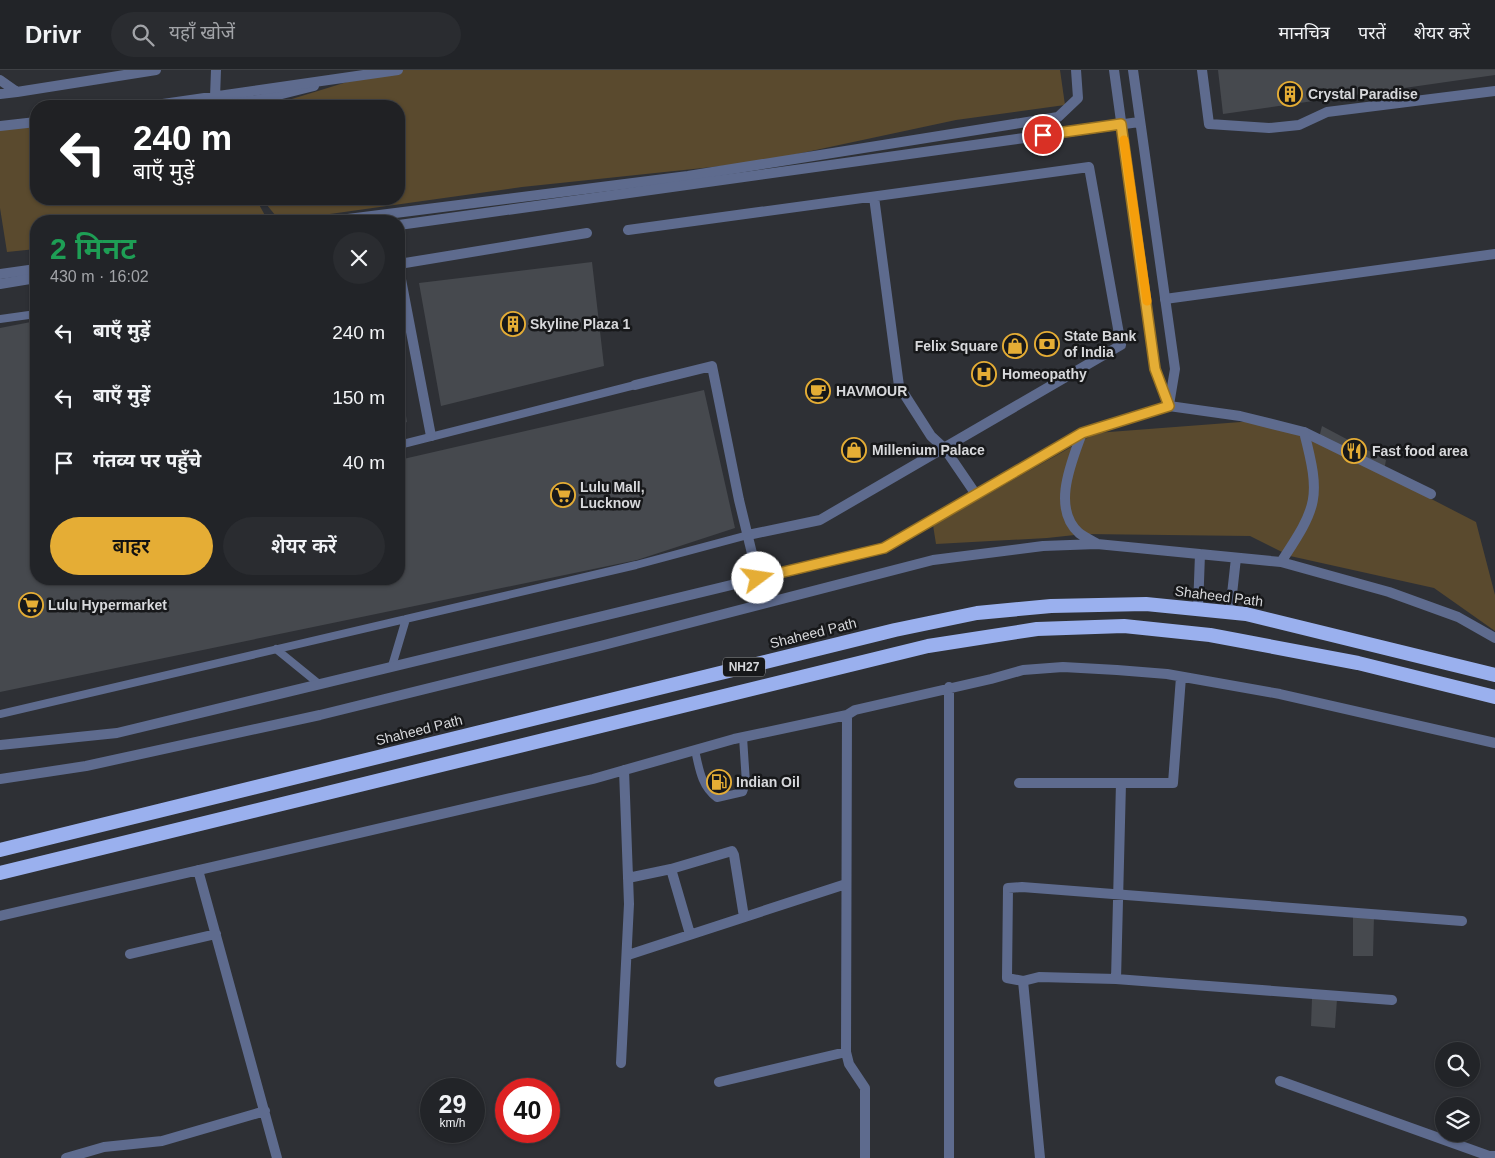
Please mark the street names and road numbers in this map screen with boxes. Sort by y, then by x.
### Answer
street label: Shaheed Path [1174,583,1264,609]
street label: Shaheed Path [768,615,858,651]
road number: NH27 [723,658,765,676]
street label: Shaheed Path [374,712,464,748]

